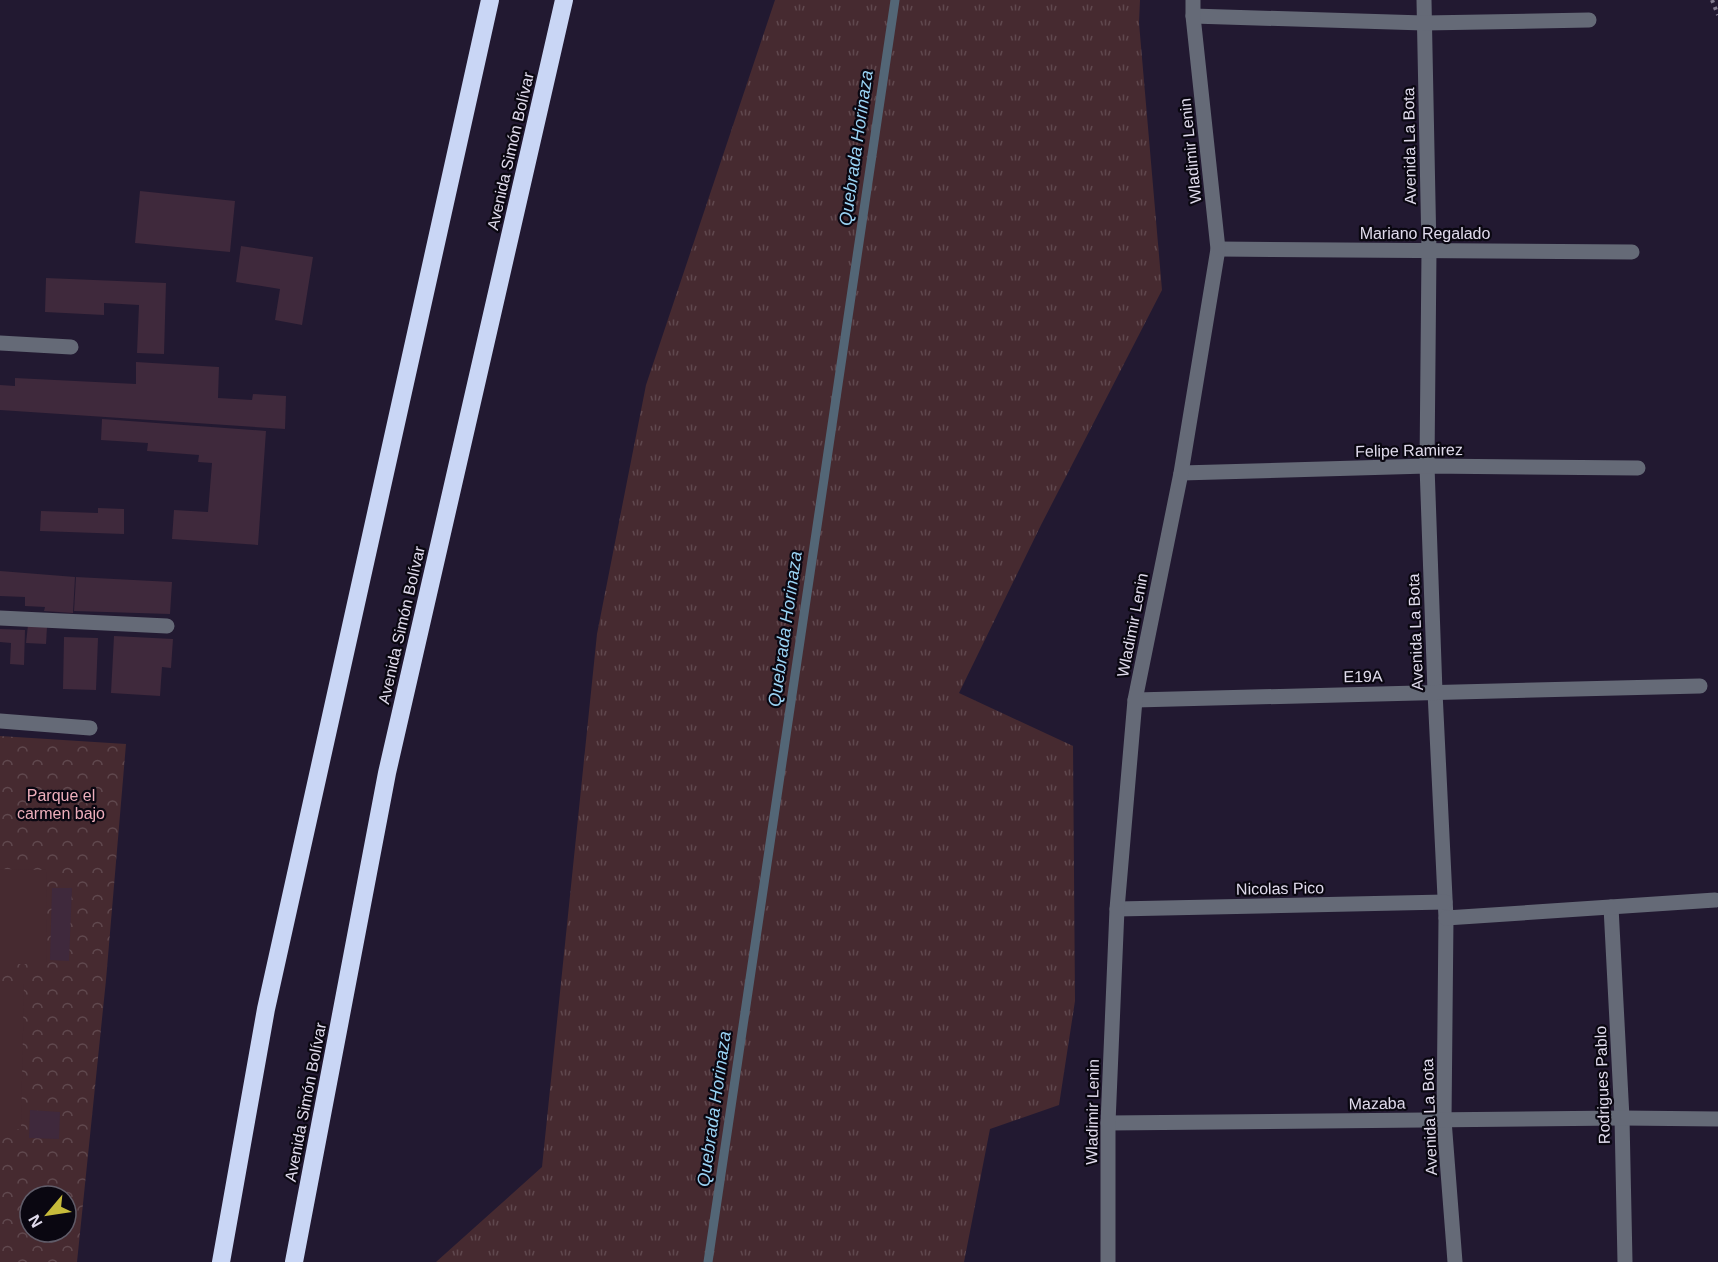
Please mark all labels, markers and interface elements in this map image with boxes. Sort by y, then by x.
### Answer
water label: Quebrada Horinaza [835,69,877,227]
street label: Avenida Simón Bolívar [484,70,537,232]
street label: Avenida La Bota [1400,87,1419,205]
street label: Wladimir Lenin [1177,97,1204,204]
street label: Mariano Regalado [1360,225,1490,242]
street label: Felipe Ramirez [1355,441,1463,460]
street label: Avenida Simón Bolívar [375,544,428,706]
water label: Quebrada Horinaza [764,550,806,708]
street label: Wladimir Lenin [1114,572,1151,679]
street label: Avenida La Bota [1405,573,1426,691]
street label: E19A [1343,668,1383,685]
park label: Parque el carmen bajo [17,787,105,822]
street label: Nicolas Pico [1236,879,1324,898]
street label: Avenida Simón Bolívar [282,1021,329,1183]
street label: Rodrigues Pablo [1592,1025,1613,1144]
water label: Quebrada Horinaza [693,1030,735,1188]
street label: Avenida La Bota [1419,1058,1440,1176]
street label: Wladimir Lenin [1083,1059,1102,1165]
street label: Mazaba [1348,1095,1406,1112]
north arrow [18,1184,78,1244]
text: N [25,1212,46,1230]

